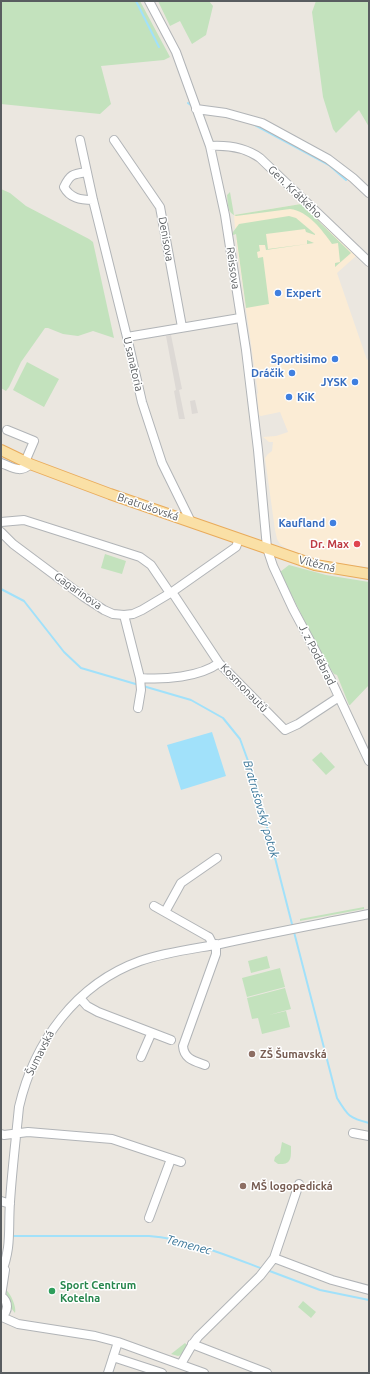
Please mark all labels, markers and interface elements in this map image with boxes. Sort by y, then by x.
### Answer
street label: Gen. Krátkého [265,163,325,221]
street label: Denisova [156,216,176,262]
street label: Reissova [224,246,242,290]
place label: Expert [286,286,321,300]
marker: Expert [273,288,283,298]
street label: U sanatoria [120,335,146,393]
place label: Sportisimo [271,352,327,366]
marker: Sportisimo [330,354,340,364]
place label: Dráčik [251,366,284,380]
marker: Dráčik [287,368,297,378]
place label: JYSK [321,375,347,389]
marker: JYSK [350,377,360,387]
place label: KiK [297,390,315,404]
marker: KiK [284,392,294,402]
street label: Bratrušovská [116,490,180,524]
place label: Kaufland [278,516,325,530]
marker: Kaufland [328,518,338,528]
place label: Dr. Max [310,537,349,551]
marker: Dr. Max [352,539,362,549]
street label: Vítězná [297,553,337,575]
street label: Gagarinova [51,570,105,612]
street label: J. z Poděbrad [296,622,338,688]
street label: Kosmonautů [218,661,270,715]
water label: Bratrušovský potok [240,758,282,860]
street label: Šumavská [23,1028,57,1078]
place label: ZŠ Šumavská [260,1047,327,1061]
marker: ZŠ Šumavská [247,1049,257,1059]
place label: MŠ logopedická [251,1179,333,1193]
marker: MŠ logopedická [238,1181,248,1191]
water label: Temenec [165,1232,213,1258]
place label: Sport Centrum Kotelna [60,1278,136,1304]
marker: Sport Centrum Kotelna [47,1286,57,1296]

